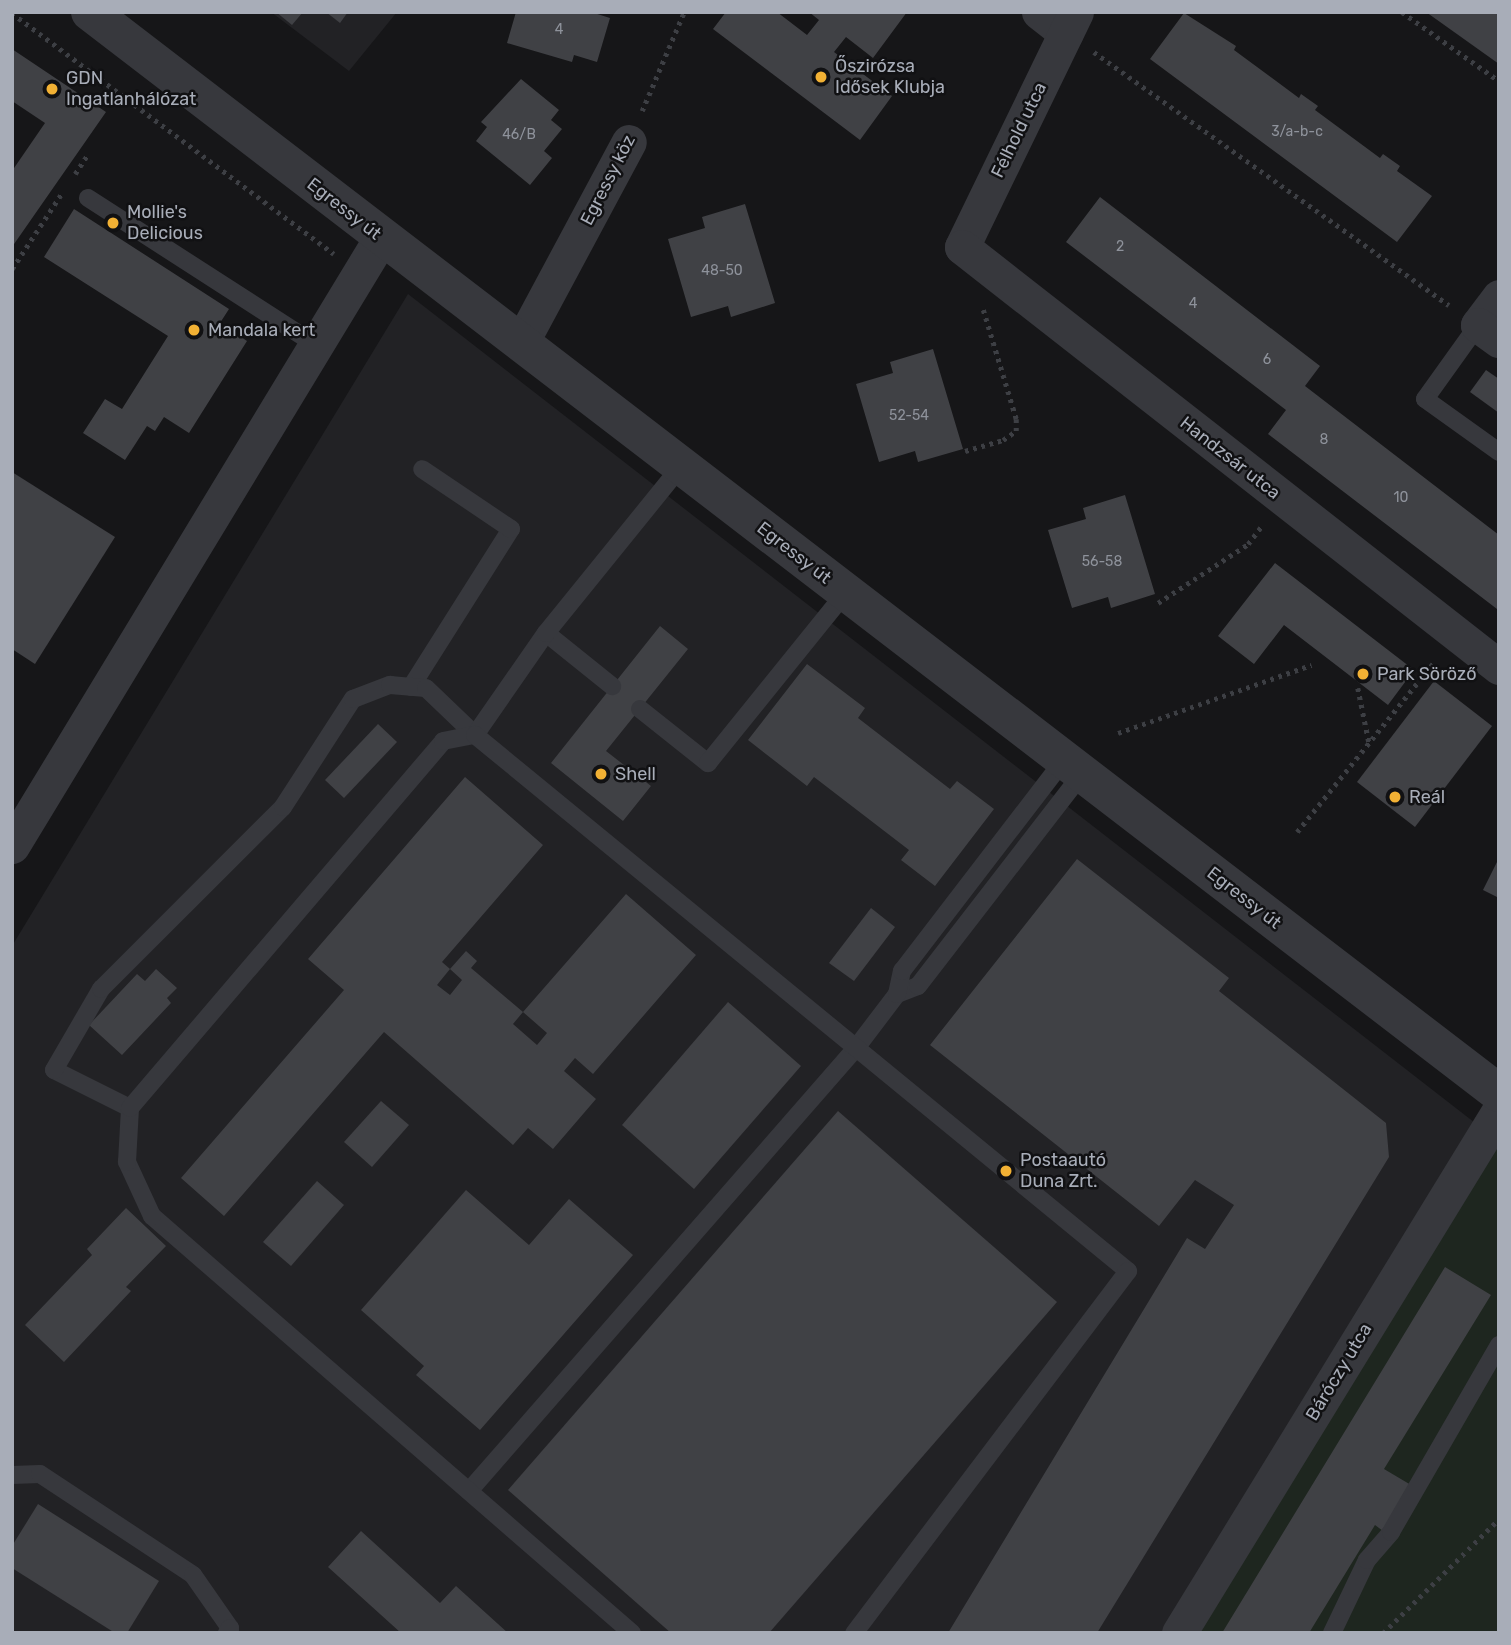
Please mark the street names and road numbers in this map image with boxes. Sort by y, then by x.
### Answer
street label: Félhold utca [987,79,1051,181]
street label: Egressy köz [576,131,640,229]
street label: Egressy út [302,173,386,245]
street label: Handzsár utca [1175,412,1285,504]
street label: Egressy út [752,517,836,589]
street label: Egressy út [1202,862,1286,934]
street label: Báróczy utca [1301,1319,1377,1425]

